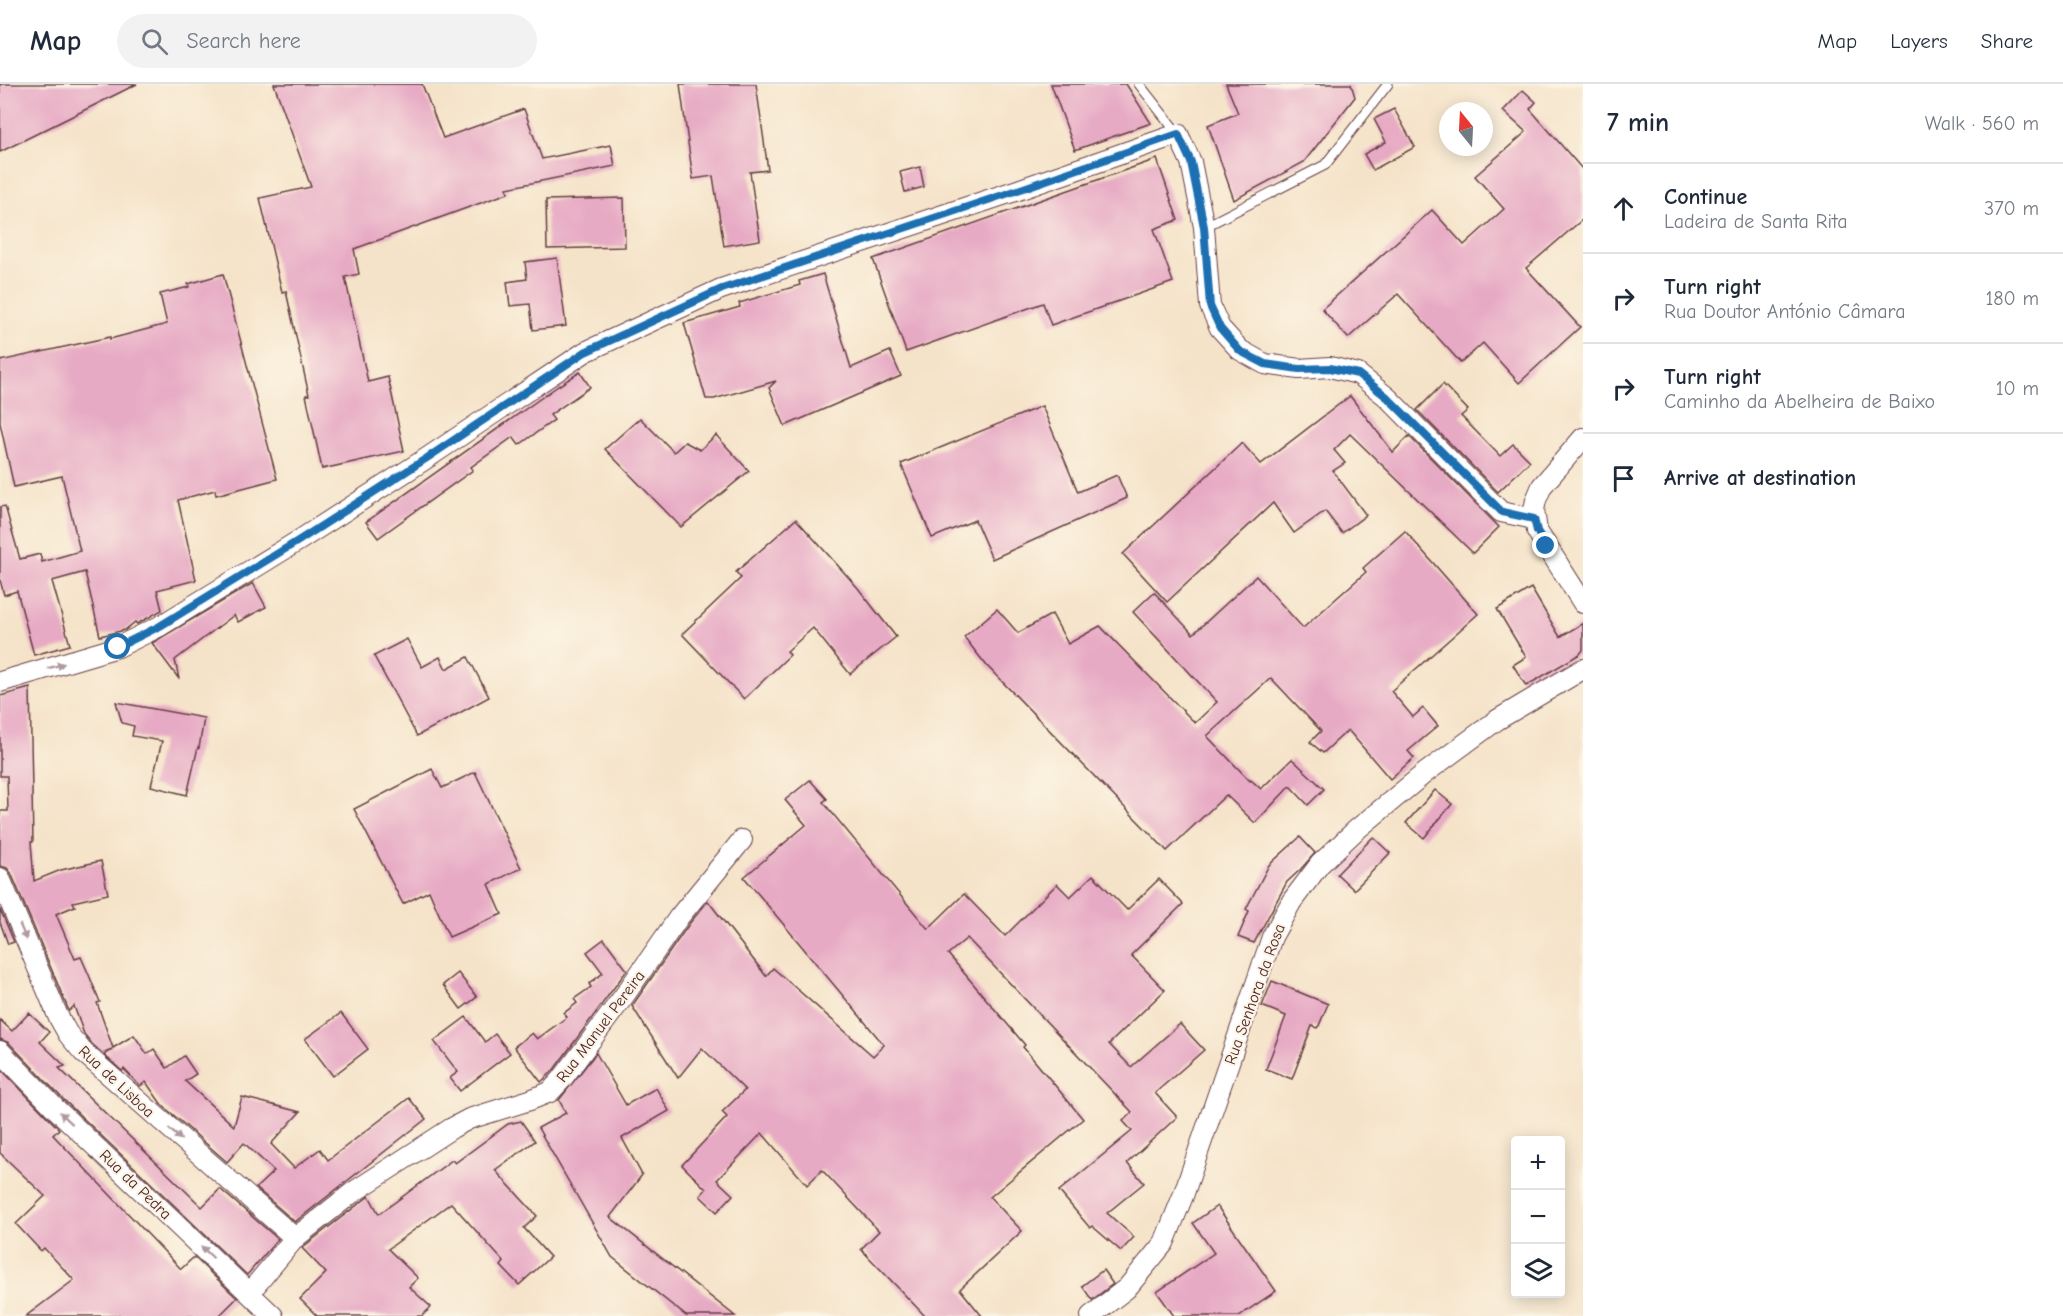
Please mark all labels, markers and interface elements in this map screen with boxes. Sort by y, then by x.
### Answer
search box [117,14,537,68]
text: Map [30,25,81,57]
icon: search [138,25,171,58]
text: Search here [186,28,301,54]
text: Map [1818,29,1857,53]
text: Layers [1890,29,1948,53]
text: Share [1981,29,2033,53]
north arrow [1439,102,1493,156]
text: 7 min [1607,108,1669,138]
text: Walk · 560 m [1925,112,2039,135]
text: Continue [1664,184,1747,210]
icon: ahead [1607,192,1640,225]
text: 370 m [1984,197,2039,220]
text: Ladeira de Santa Rita [1664,210,1847,233]
text: Turn right [1664,274,1761,300]
icon: right [1607,282,1640,315]
text: 180 m [1985,287,2039,310]
text: Rua Doutor António Câmara [1664,300,1905,323]
text: Turn right [1664,364,1761,390]
icon: right [1607,372,1640,405]
text: 10 m [1996,377,2039,400]
text: Caminho da Abelheira de Baixo [1664,390,1935,413]
icon: arrive [1607,462,1640,495]
text: Arrive at destination [1664,465,1856,491]
route end [1532,532,1558,558]
route start [104,633,130,659]
one-way arrow [47,661,65,670]
street label: Rua Senhora da Rosa [1221,922,1289,1067]
one-way arrow [19,923,28,941]
street label: Rua Manuel Pereira [553,967,649,1086]
street label: Rua de Lisboa [75,1042,158,1121]
one-way arrow [59,1111,73,1125]
one-way arrow [167,1127,182,1140]
map controls [1511,1136,1565,1298]
button: + [1511,1136,1565,1190]
street label: Rua da Pedra [96,1146,175,1223]
button: − [1511,1190,1565,1244]
button: layers [1511,1244,1565,1298]
one-way arrow [200,1245,215,1259]

